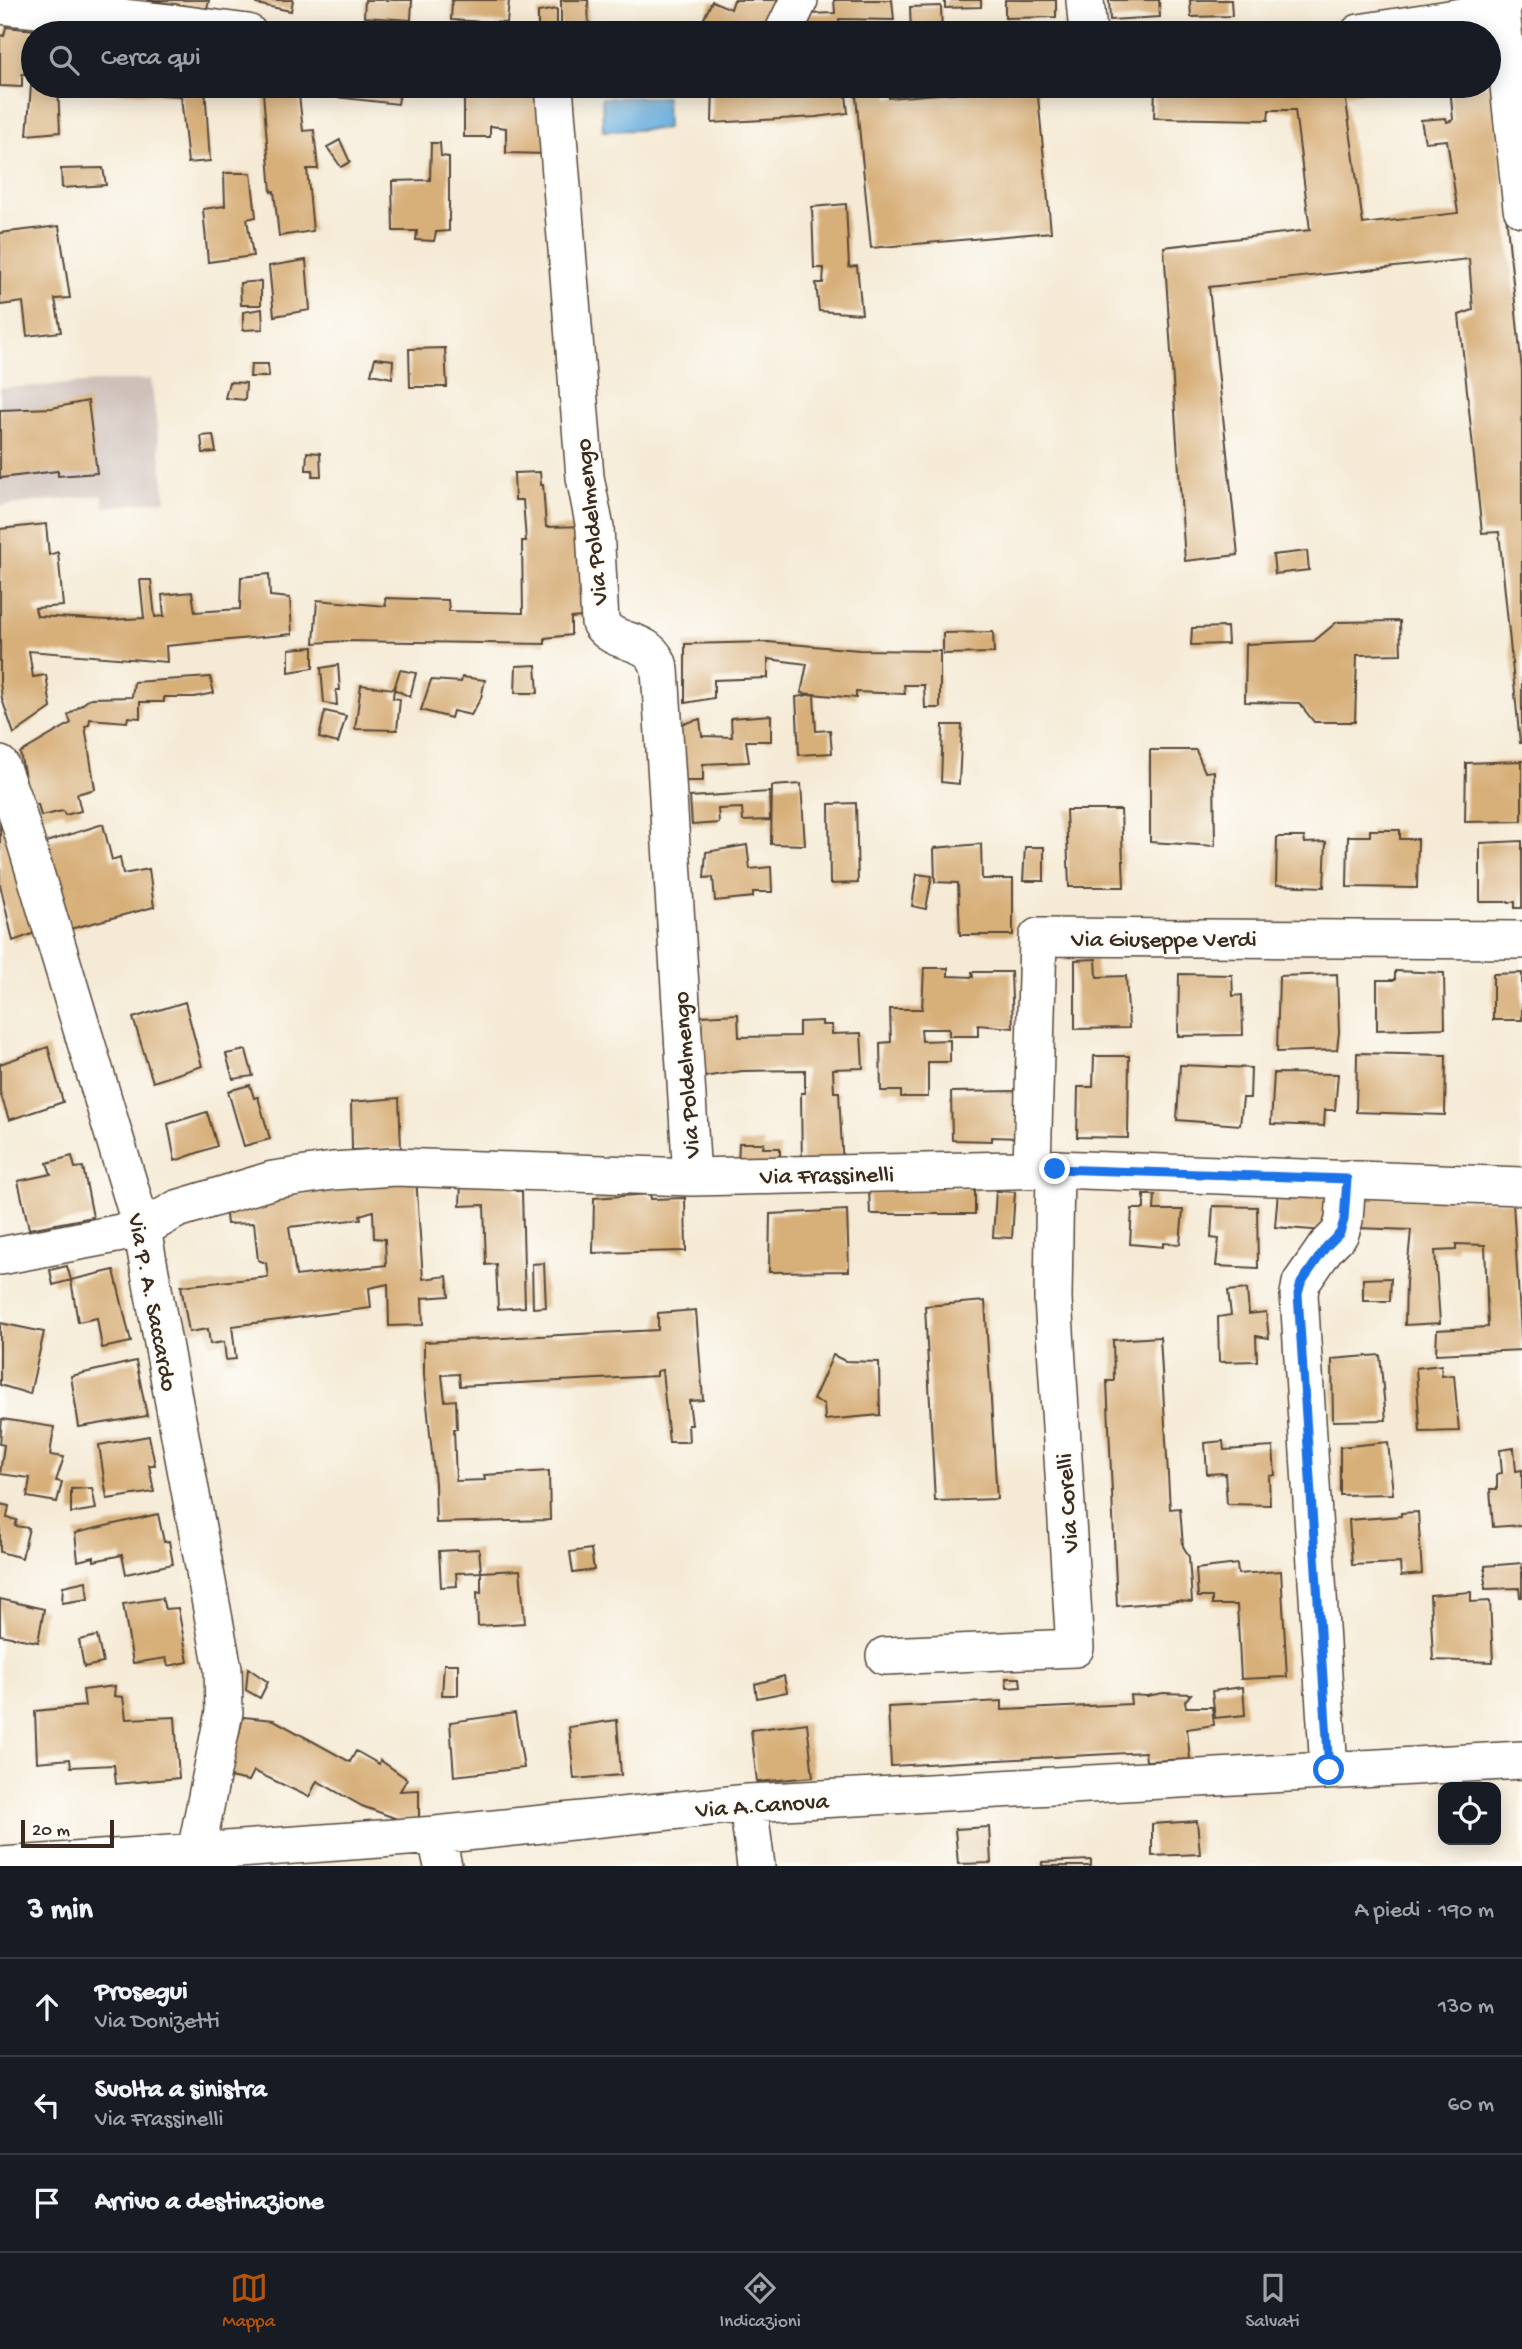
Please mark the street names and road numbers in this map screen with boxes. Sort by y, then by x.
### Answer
street label: Via Poldelmengo [570,437,617,607]
street label: Via Giuseppe Verdi [1070,927,1257,956]
street label: Via Poldelmengo [668,990,709,1160]
street label: Via Frassinelli [759,1162,894,1193]
street label: Via P. A. Saccardo [119,1210,182,1394]
street label: Via Corelli [1052,1452,1088,1554]
street label: Via A.Canova [694,1788,830,1827]

